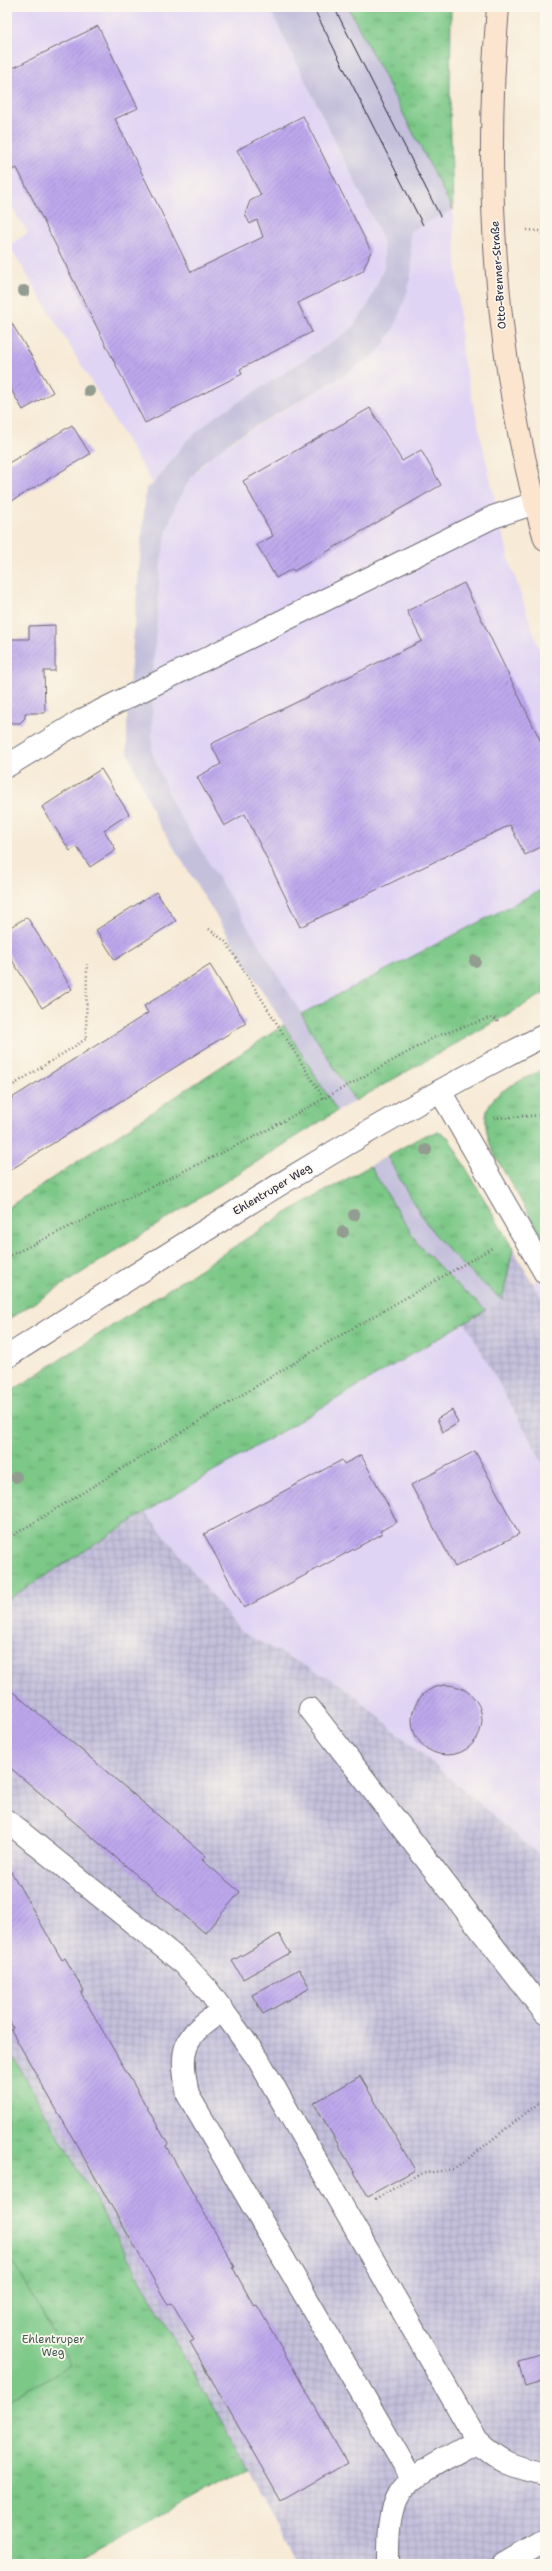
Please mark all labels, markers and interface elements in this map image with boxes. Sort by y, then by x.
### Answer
street label: Otto-Brenner-Straße [487,220,510,330]
street label: Ehlentruper Weg [230,1160,315,1219]
park label: Ehlentruper Weg [22,2332,84,2360]

